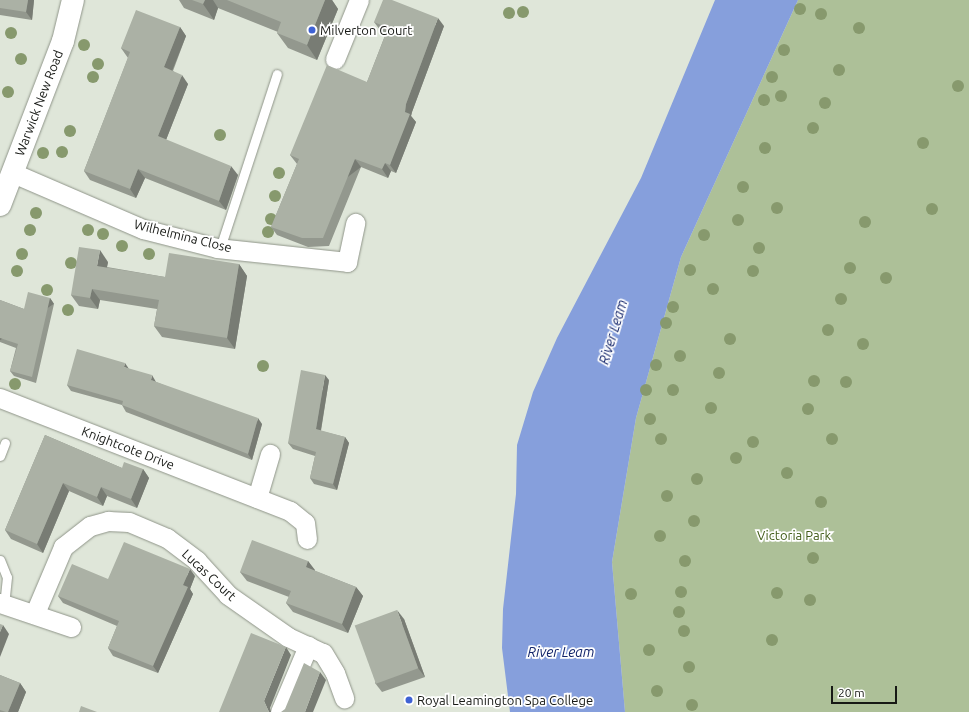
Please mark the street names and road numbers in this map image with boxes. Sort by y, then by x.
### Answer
street label: Warwick New Road [12,48,66,158]
street label: Wilhelmina Close [133,216,233,256]
street label: Knightcote Drive [79,423,177,473]
street label: Lucas Court [179,546,239,604]

